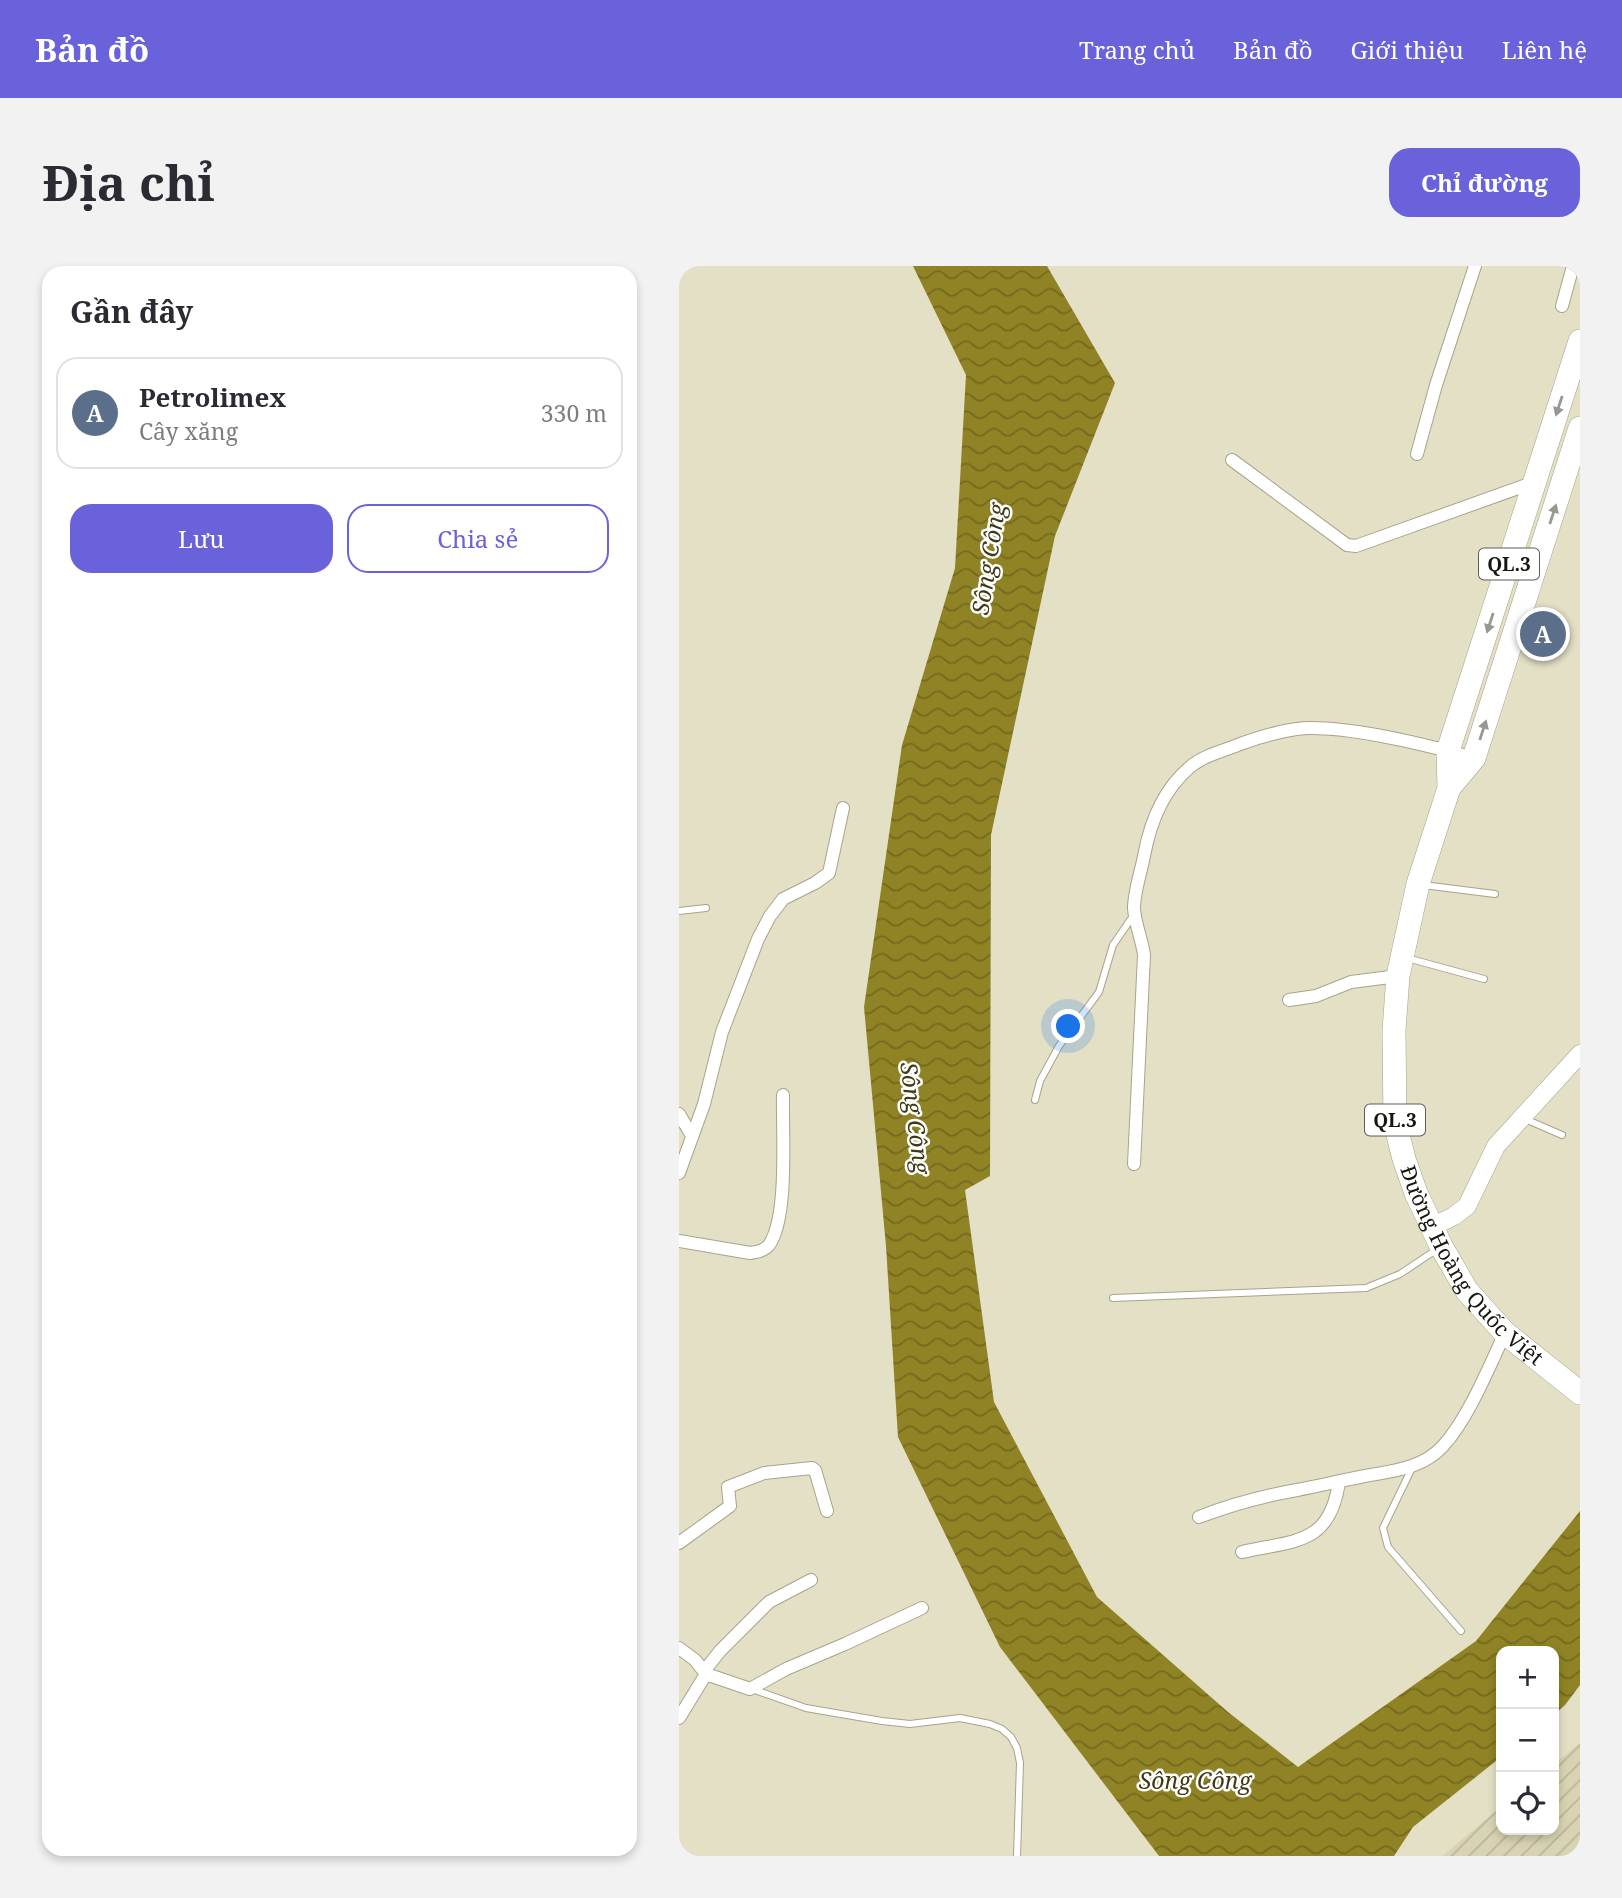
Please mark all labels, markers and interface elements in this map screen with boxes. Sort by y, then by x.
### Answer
text: Bản đồ [35,27,149,72]
text: Trang chủ [1079,33,1195,66]
text: Bản đồ [1233,33,1312,66]
text: Giới thiệu [1350,33,1464,66]
text: Liên hệ [1502,33,1587,66]
button: Chỉ đường [1389,148,1580,217]
text: Địa chỉ [42,149,215,215]
text: Gần đây [70,291,193,332]
text: Petrolimex [139,379,286,415]
one-way arrow [1553,396,1564,417]
text: A [86,397,104,429]
text: 330 m [541,397,607,429]
text: Cây xăng [139,415,238,447]
water label: Sông Công [963,500,1013,617]
one-way arrow [1548,503,1558,524]
button: Lưu [70,504,333,573]
button: Chia sẻ [347,504,609,573]
road number: QL.3 [1479,548,1539,580]
pin: A [1520,608,1566,660]
one-way arrow [1484,612,1494,633]
one-way arrow [1478,720,1489,741]
your location [1051,1009,1085,1043]
water label: Sông Công [893,1060,939,1177]
road number: QL.3 [1365,1104,1425,1136]
street label: Đường Hoàng Quốc Việt [1394,1161,1549,1371]
map controls [1496,1646,1559,1835]
button: + [1496,1646,1559,1709]
button: − [1496,1709,1559,1772]
water label: Sông Công [1139,1764,1252,1796]
button: locate [1496,1772,1559,1835]

